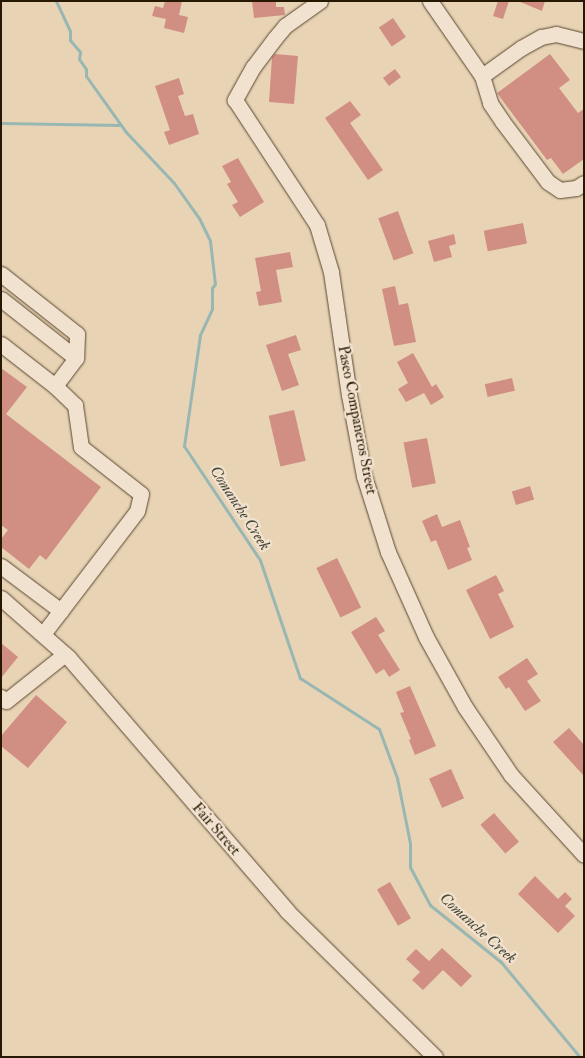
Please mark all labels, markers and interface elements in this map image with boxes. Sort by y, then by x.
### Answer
street label: Paseo Companeros Street [334,344,380,496]
water label: Comanche Creek [206,462,274,554]
street label: Fair Street [188,799,244,859]
water label: Comanche Creek [436,888,520,968]

